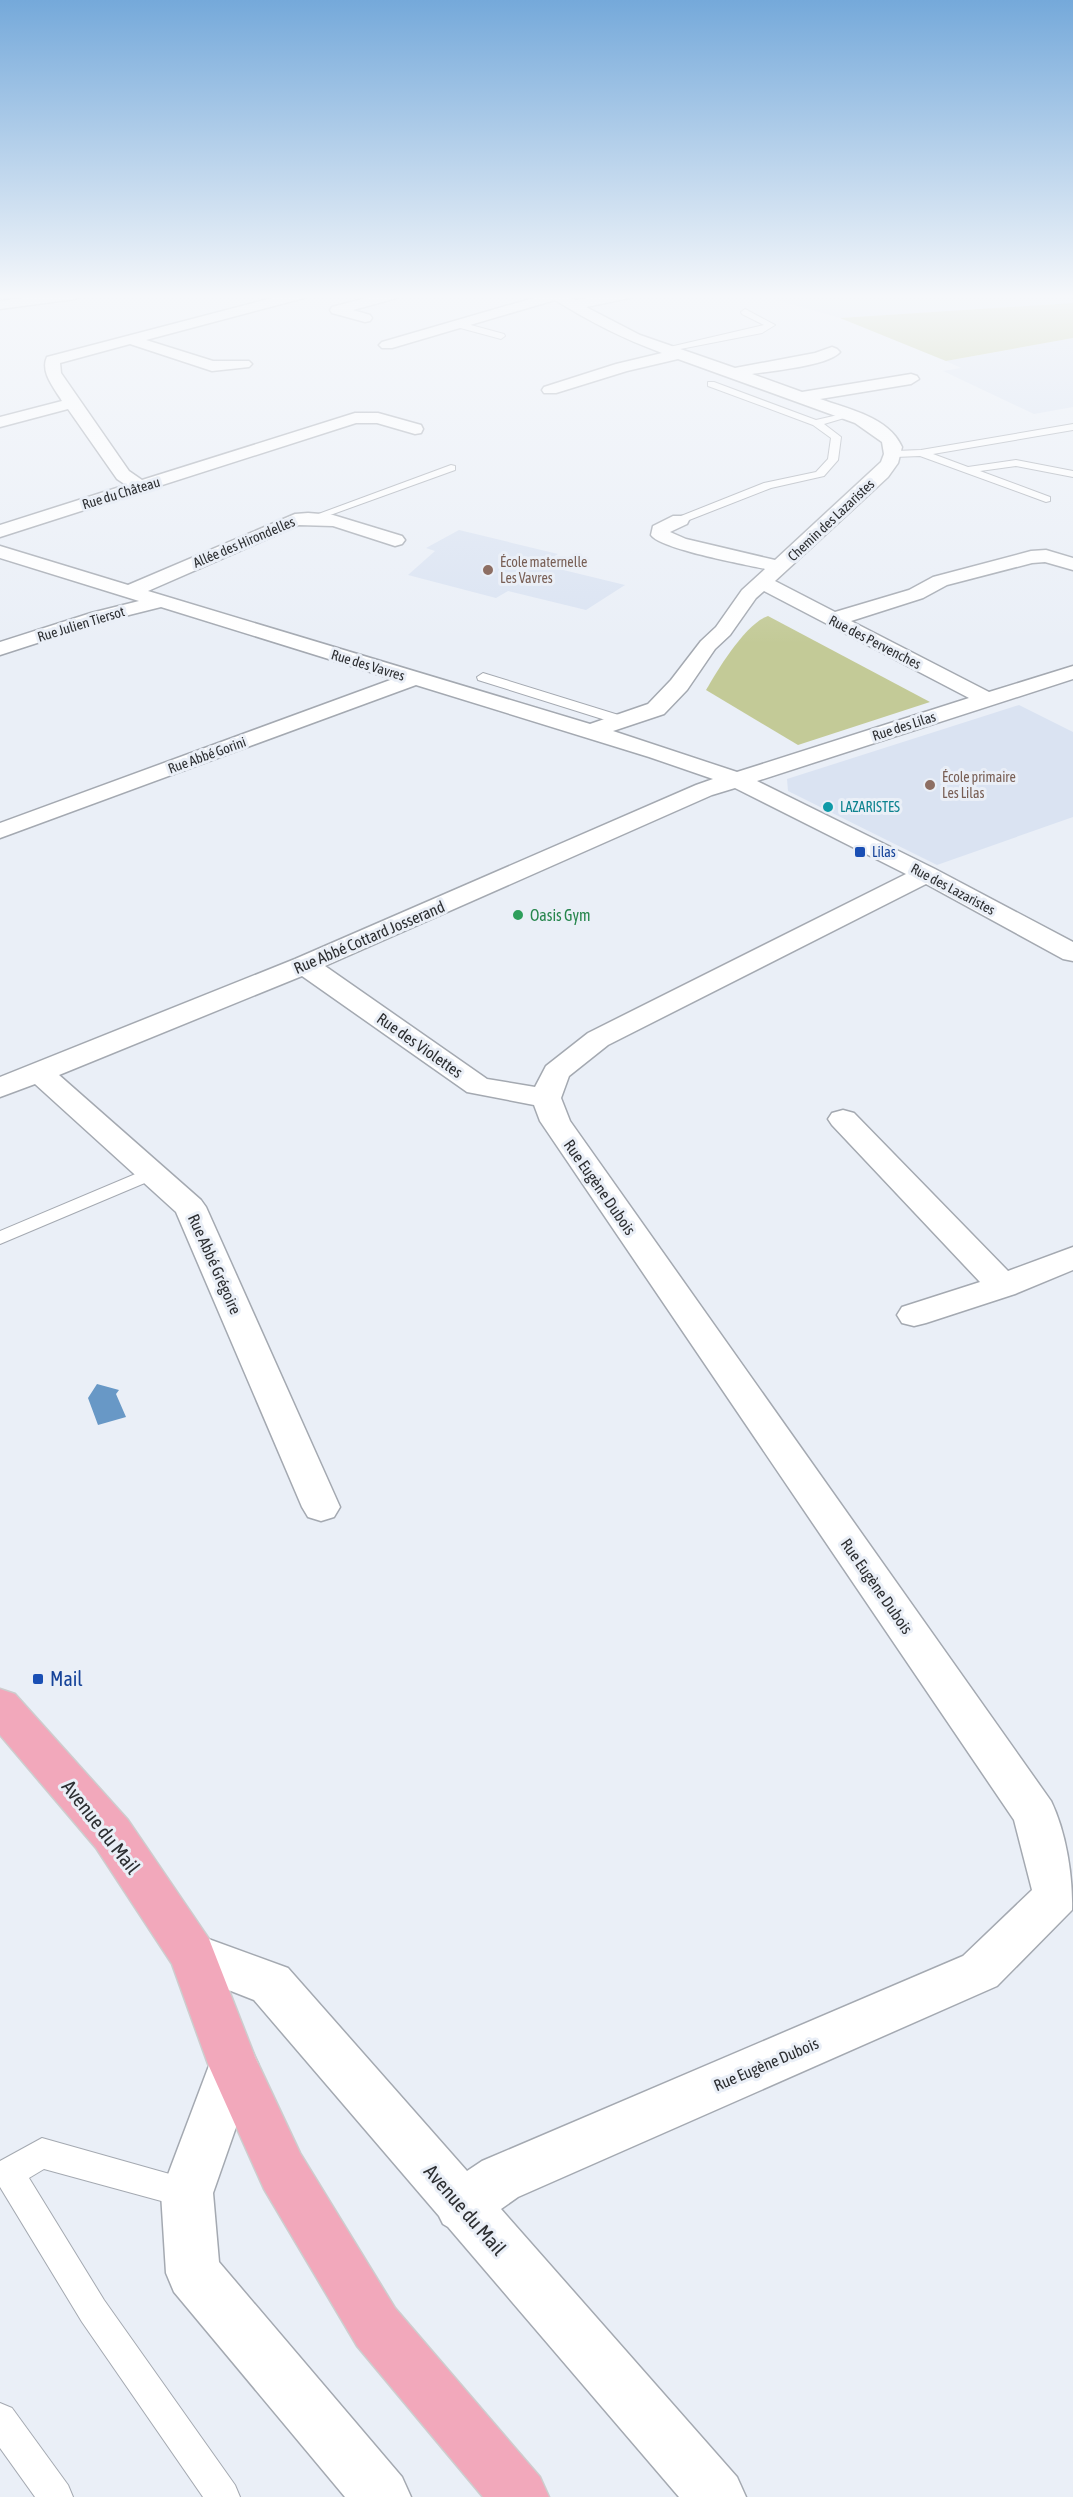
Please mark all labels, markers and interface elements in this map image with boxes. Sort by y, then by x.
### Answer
street label: Rue du Château [80,474,162,512]
street label: Chemin des Lazaristes [784,476,878,564]
street label: Allée des Hirondelles [191,513,297,571]
place label: École maternelle Les Vavres [500,554,587,586]
marker: École maternelle Les Vavres [481,563,495,577]
street label: Rue Julien Tiersot [35,603,127,645]
street label: Rue des Pervenches [826,612,924,672]
street label: Rue des Vavres [329,646,407,684]
street label: Rue des Lilas [870,708,938,744]
street label: Rue Abbé Gorini [166,733,248,777]
place label: École primaire Les Lilas [942,769,1016,801]
marker: École primaire Les Lilas [923,778,937,792]
place label: LAZARISTES [840,799,900,815]
marker: LAZARISTES [821,800,835,814]
place label: Lilas [872,844,896,860]
marker: Lilas [853,845,867,859]
street label: Rue des Lazaristes [908,860,998,918]
street label: Rue Abbé Cottard Josserand [291,897,447,977]
place label: Oasis Gym [530,906,591,925]
marker: Oasis Gym [511,908,525,922]
street label: Rue des Violettes [374,1009,466,1081]
street label: Rue Eugène Dubois [560,1136,640,1239]
street label: Rue Abbé Grégoire [184,1211,245,1317]
street label: Rue Eugène Dubois [837,1535,917,1638]
place label: Mail [50,1667,83,1690]
marker: Mail [31,1672,45,1686]
street label: Avenue du Mail [58,1775,146,1879]
street label: Rue Eugène Dubois [711,2034,822,2095]
street label: Avenue du Mail [420,2160,511,2260]

